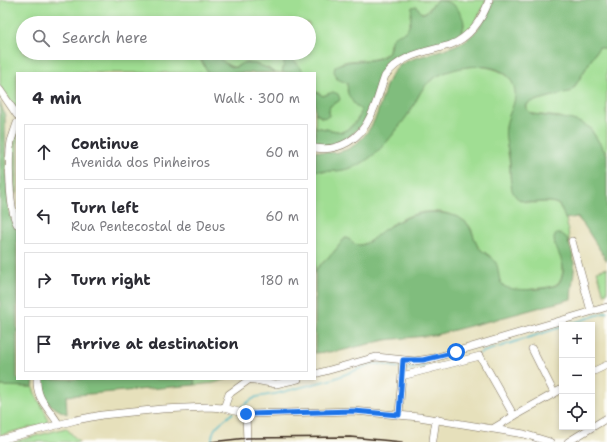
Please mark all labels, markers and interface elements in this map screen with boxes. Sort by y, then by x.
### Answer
search box [16,16,316,60]
icon: search [30,27,52,49]
text: Search here [62,28,148,48]
text: 4 min [32,87,82,109]
text: Walk · 300 m [213,90,300,107]
text: Continue [71,134,139,154]
icon: ahead [33,141,55,163]
text: 60 m [266,144,299,161]
text: Avenida dos Pinheiros [71,154,210,171]
text: Turn left [71,198,139,218]
icon: left [33,205,55,227]
text: 60 m [266,208,299,225]
text: Rua Pentecostal de Deus [71,218,225,235]
icon: right [33,269,55,291]
text: Turn right [71,270,151,290]
text: 180 m [260,272,299,289]
map controls [559,322,595,430]
button: + [559,322,595,358]
icon: arrive [33,333,55,355]
text: Arrive at destination [71,334,239,354]
route start [447,343,465,361]
button: − [559,358,595,394]
button: locate [559,394,595,430]
route end [237,405,255,423]

